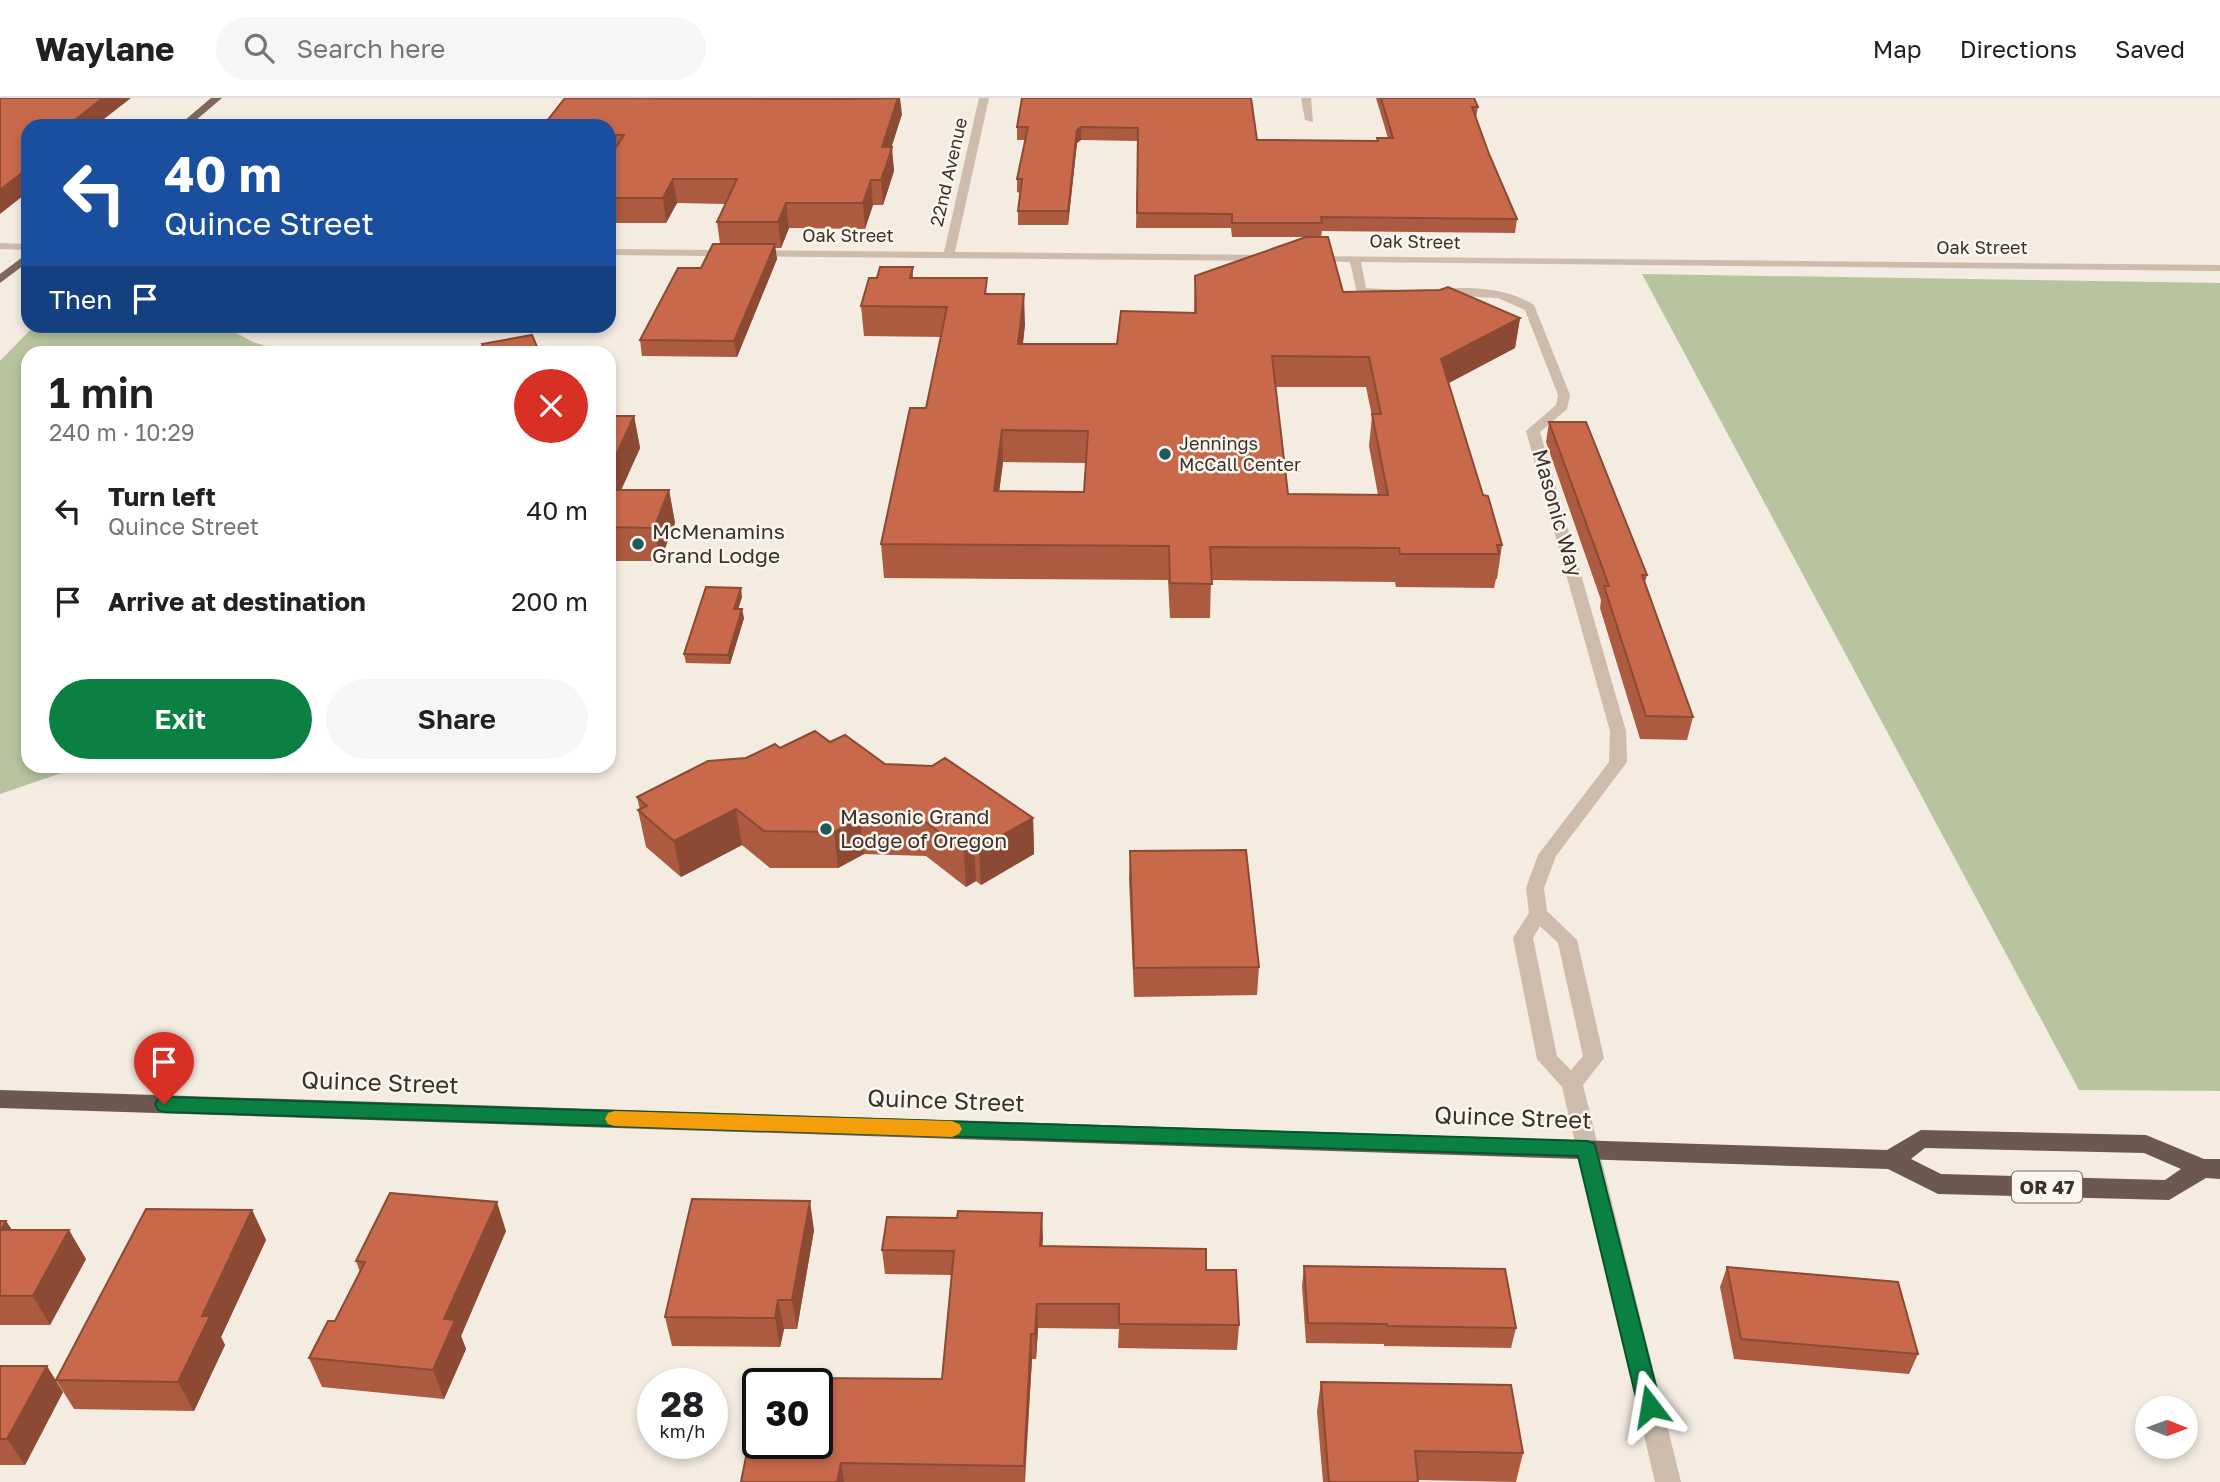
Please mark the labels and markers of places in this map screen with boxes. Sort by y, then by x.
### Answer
place label: Jennings McCall Center [1179,432,1301,475]
marker: Jennings McCall Center [1157,446,1173,462]
place label: McMenamins Grand Lodge [652,518,785,568]
marker: McMenamins Grand Lodge [630,536,646,552]
place label: Masonic Grand Lodge of Oregon [840,803,1007,853]
marker: Masonic Grand Lodge of Oregon [818,821,834,837]
pin [134,1032,194,1104]

